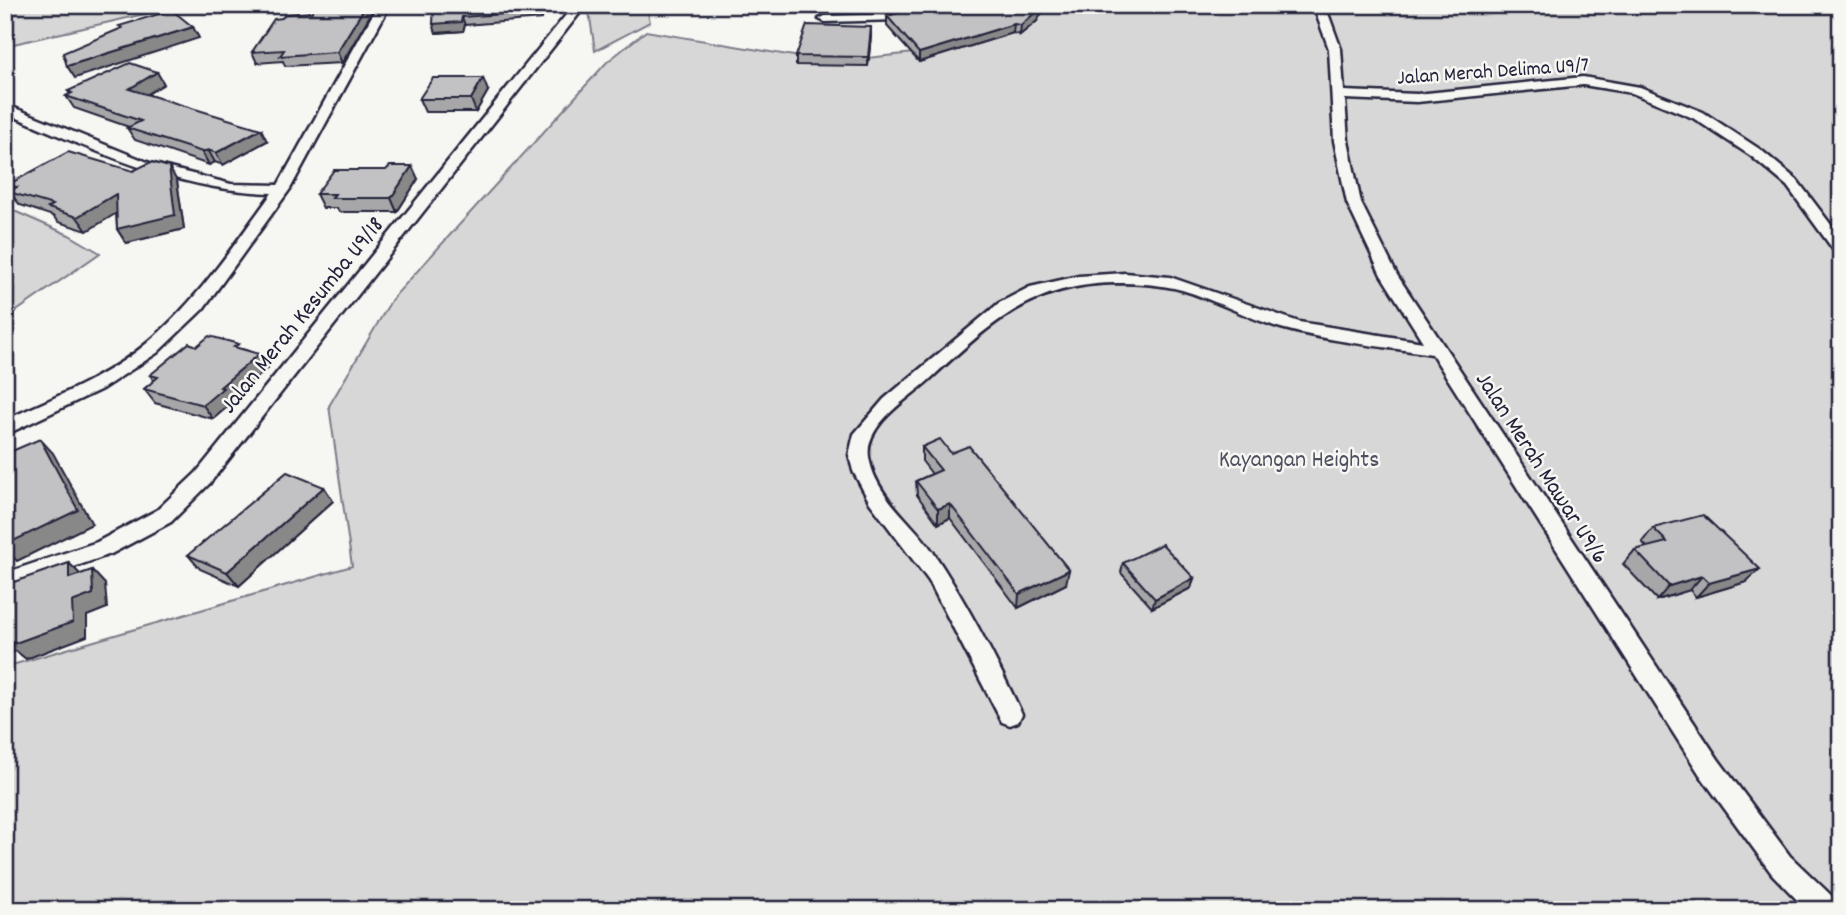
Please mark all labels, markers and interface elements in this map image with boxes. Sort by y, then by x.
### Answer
street label: Jalan Merah Delima U9/7 [1396,51,1590,95]
street label: Jalan Merah Kesumba U9/18 [213,210,394,422]
street label: Jalan Merah Mawar U9/6 [1466,366,1615,571]
park label: Kayangan Heights [1219,444,1379,478]

